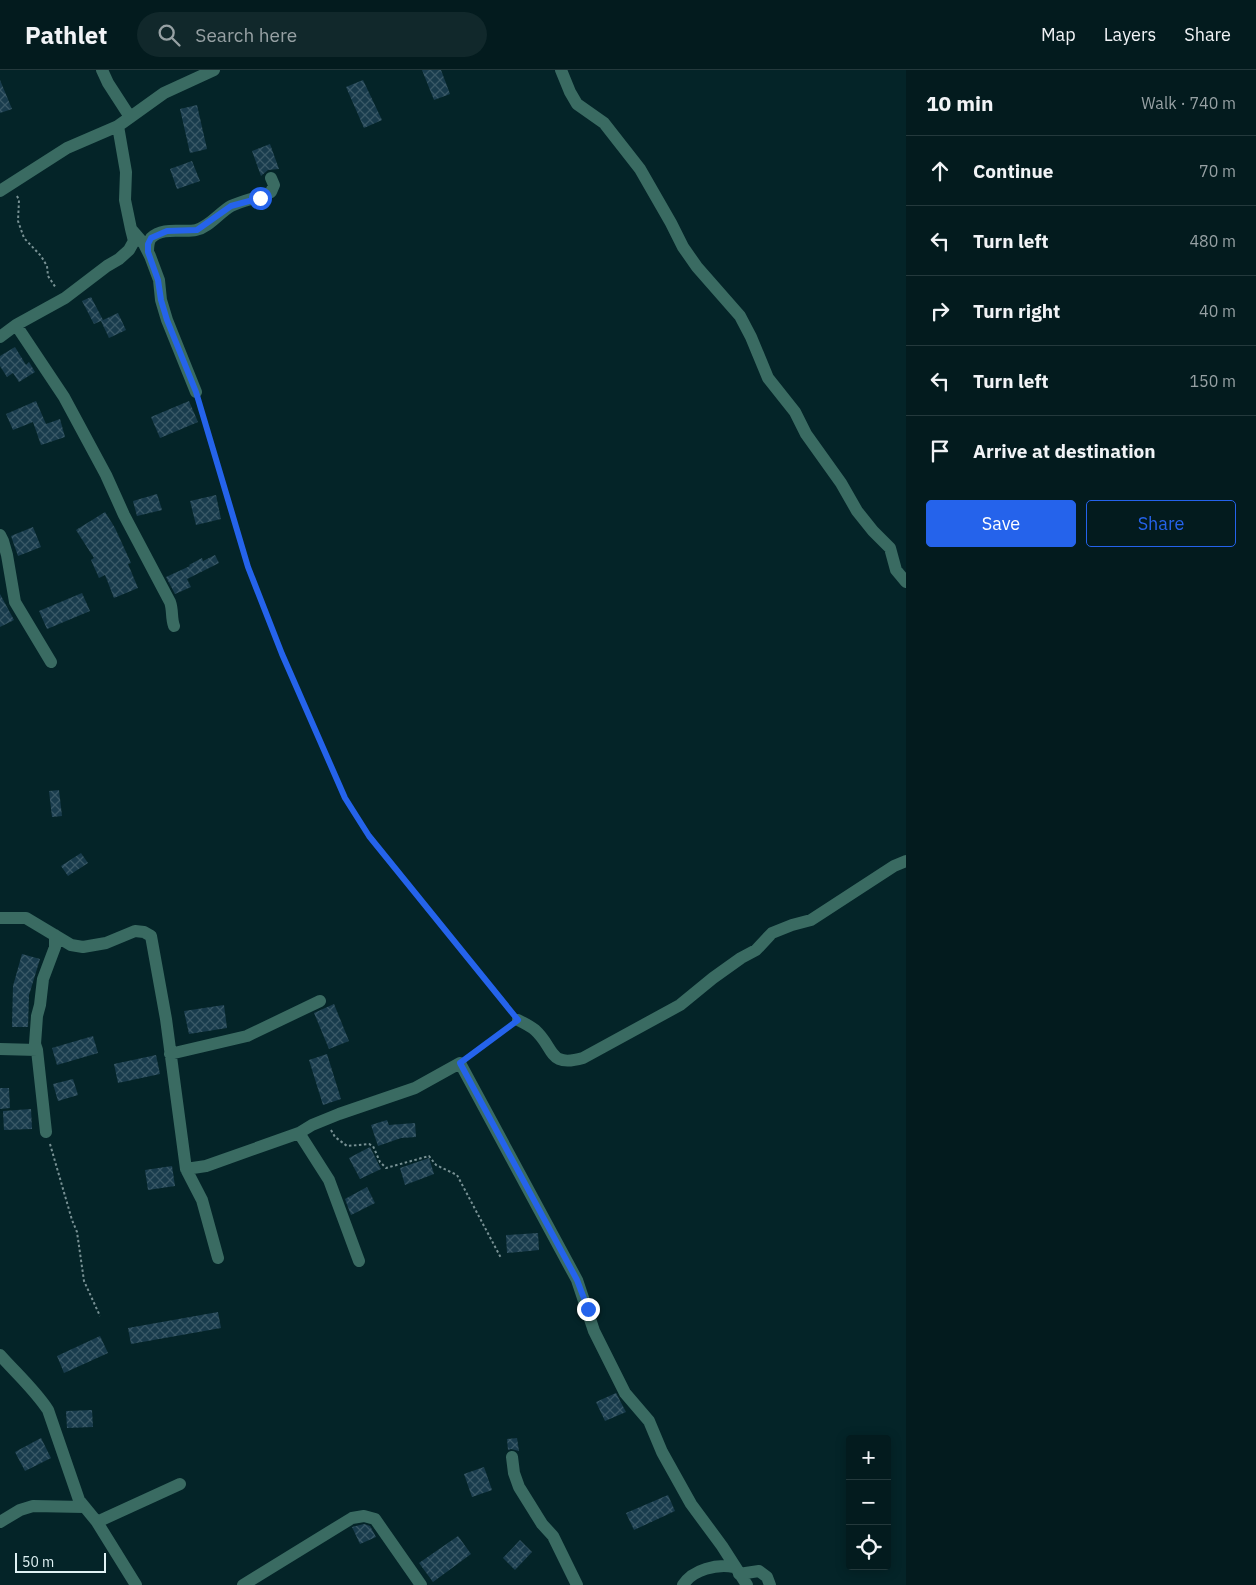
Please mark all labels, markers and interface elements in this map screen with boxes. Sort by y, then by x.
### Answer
search box [137,12,487,57]
text: Pathlet [25,19,107,51]
icon: search [155,21,183,49]
text: Search here [195,23,297,47]
text: Map [1041,23,1076,46]
text: Layers [1104,23,1156,46]
text: Share [1184,23,1231,46]
text: 10 min [926,89,993,117]
text: Walk · 740 m [1141,93,1236,113]
icon: ahead [926,157,954,185]
text: Continue [973,159,1053,183]
text: 70 m [1199,161,1236,181]
route start [249,187,272,210]
icon: left [926,227,954,255]
text: Turn left [973,229,1049,253]
text: 480 m [1189,231,1236,251]
icon: right [926,297,954,325]
text: Turn right [973,299,1060,323]
text: 40 m [1199,301,1236,321]
icon: left [926,367,954,395]
text: Turn left [973,369,1049,393]
text: 150 m [1189,371,1236,391]
icon: arrive [926,437,954,465]
text: Arrive at destination [973,439,1156,463]
button: Save [926,500,1076,547]
button: Share [1086,500,1236,547]
route end [577,1298,600,1321]
map controls [846,1435,891,1570]
button: + [846,1435,891,1480]
button: − [846,1480,891,1525]
button: locate [846,1525,891,1570]
scale bar [15,1550,106,1573]
text: 50 m [22,1553,54,1571]

